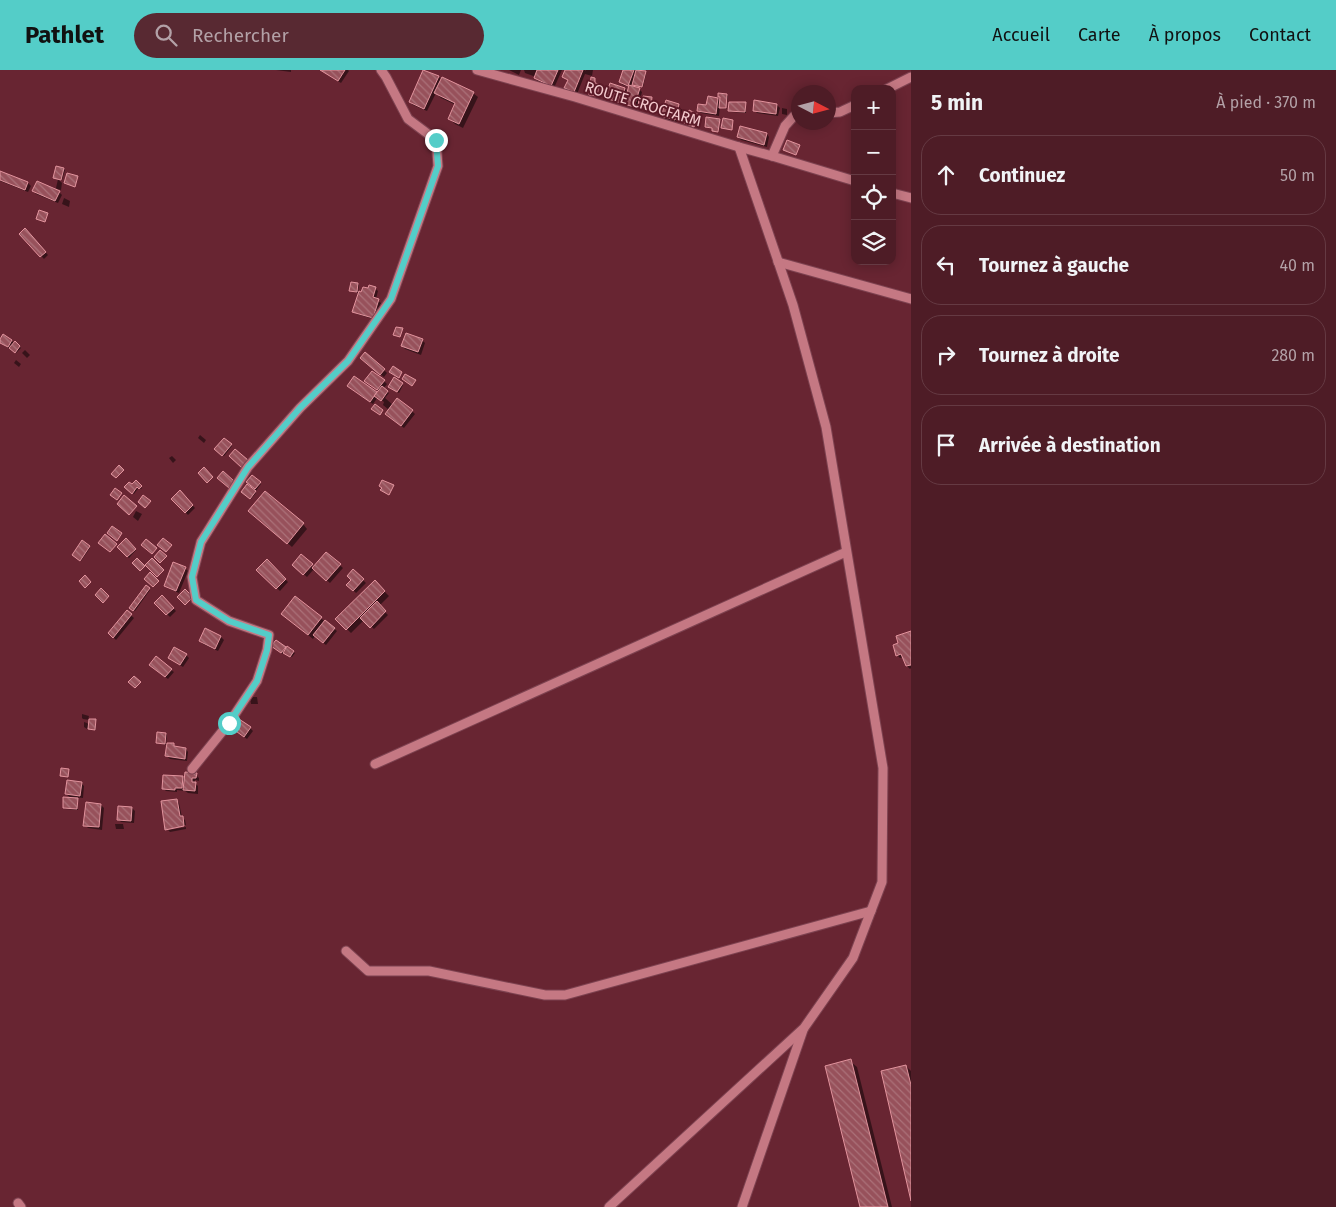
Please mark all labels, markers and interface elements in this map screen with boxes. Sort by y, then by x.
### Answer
search box [134,13,484,58]
text: Pathlet [25,21,104,49]
icon: search [152,21,180,49]
text: Rechercher [192,24,289,47]
text: Accueil [992,24,1050,46]
text: Carte [1078,24,1121,46]
text: À propos [1149,24,1221,46]
text: Contact [1249,24,1311,46]
street label: ROUTE CROCFARM [582,78,704,130]
north arrow [791,85,836,130]
map controls [851,85,896,265]
button: + [851,85,896,130]
text: 5 min [931,90,983,116]
text: À pied · 370 m [1216,93,1316,112]
route end [425,129,448,152]
button: − [851,130,896,175]
icon: ahead [932,161,960,189]
text: Continuez [979,164,1065,187]
text: 50 m [1280,166,1315,185]
button: locate [851,175,896,220]
button: layers [851,220,896,265]
icon: left [932,251,960,279]
text: Tournez à gauche [979,254,1129,277]
text: 40 m [1280,256,1315,275]
icon: right [932,341,960,369]
text: Tournez à droite [979,344,1120,367]
text: 280 m [1271,346,1315,365]
icon: arrive [932,431,960,459]
text: Arrivée à destination [979,434,1161,457]
route start [218,712,241,735]

